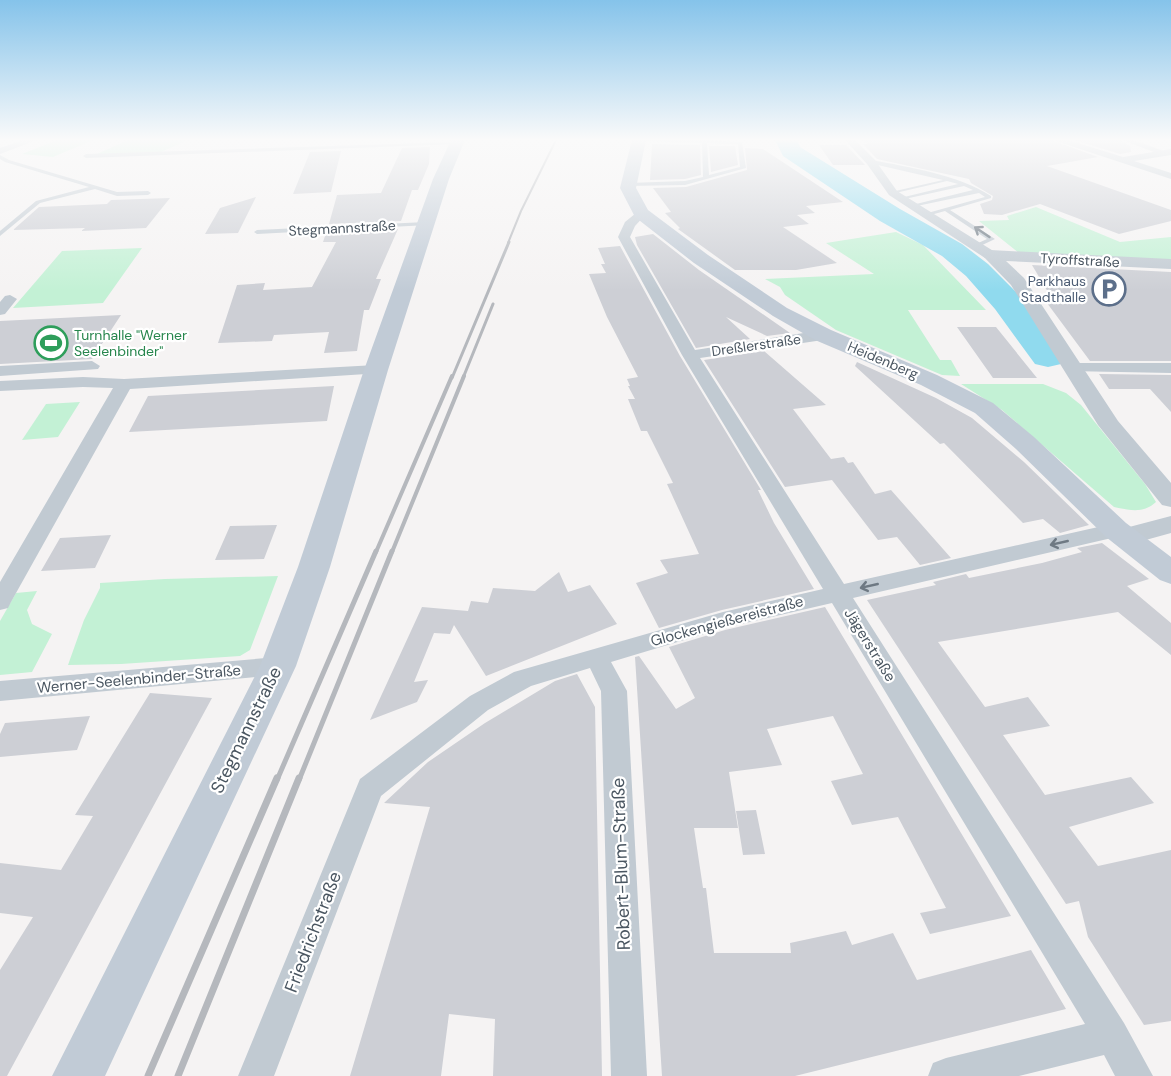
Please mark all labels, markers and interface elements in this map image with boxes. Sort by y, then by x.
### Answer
street label: Stegmannstraße [288,216,396,240]
one-way arrow [974,226,991,239]
street label: Tyroffstraße [1040,249,1120,271]
parking icon: Parkhaus Stadthalle [1091,271,1127,307]
place label: Parkhaus Stadthalle [1021,272,1086,306]
sports icon: Turnhalle "Werner Seelenbinder" [33,325,69,361]
place label: Turnhalle "Werner Seelenbinder" [74,326,187,360]
street label: Dreßlerstraße [710,330,802,360]
street label: Heidenberg [845,337,921,383]
one-way arrow [1050,537,1069,549]
one-way arrow [860,580,879,592]
street label: Glockengießereistraße [648,591,806,651]
street label: Jägerstraße [840,605,900,685]
street label: Werner-Seelenbinder-Straße [36,660,242,698]
street label: Stegmannstraße [205,663,287,797]
street label: Robert-Blum-Straße [606,777,636,951]
street label: Friedrichstraße [279,868,347,996]

